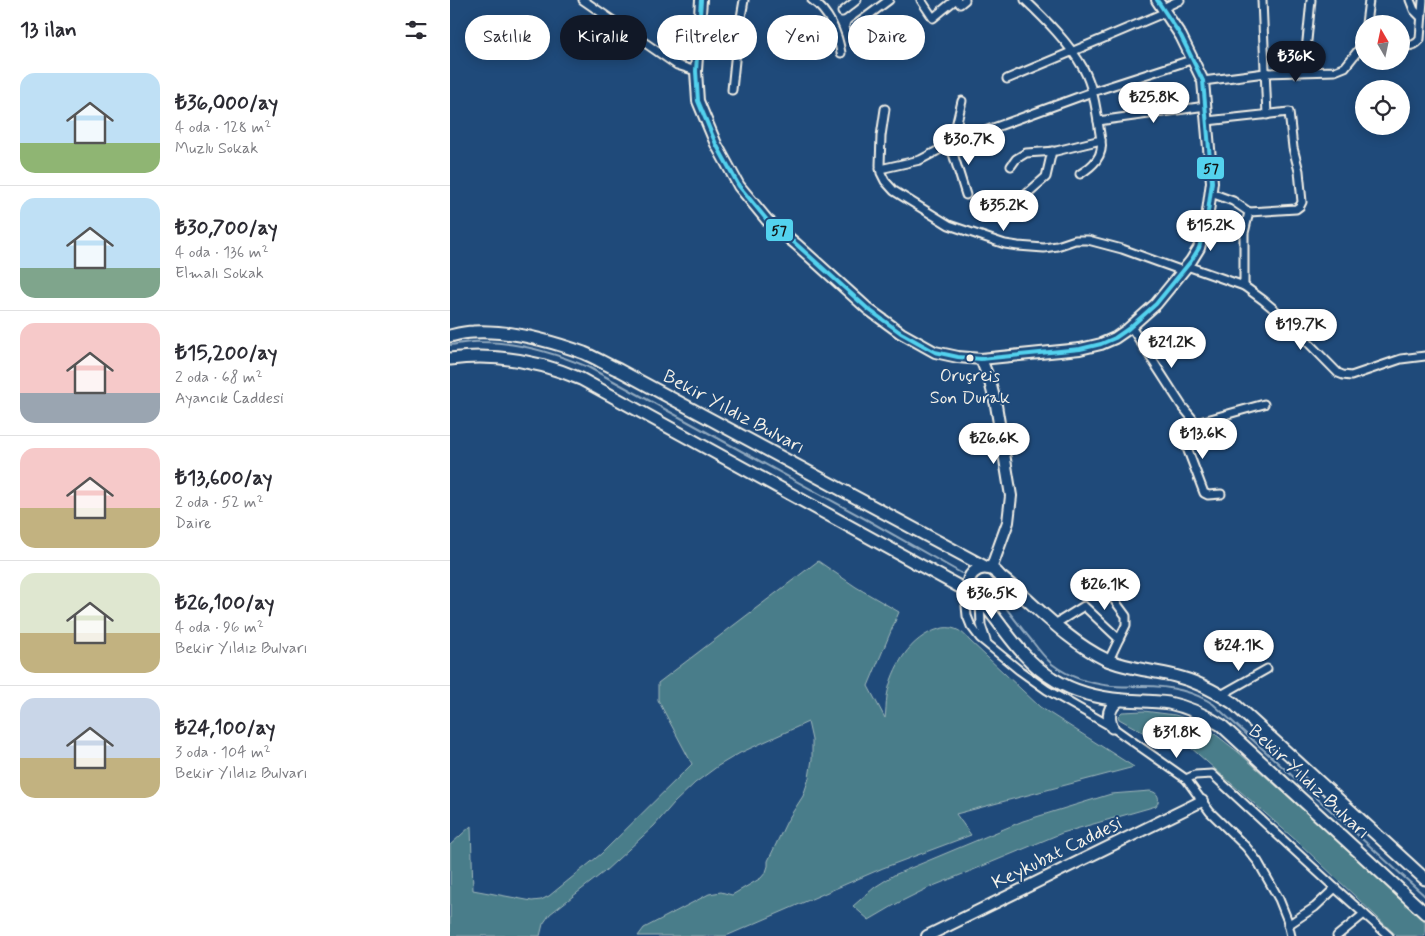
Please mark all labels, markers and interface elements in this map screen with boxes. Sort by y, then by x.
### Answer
chip: Satılık [465,15,550,60]
chip: Kiralık [560,15,647,60]
chip: Filtreler [657,15,757,60]
chip: Yeni [767,15,838,60]
chip: Daire [848,15,925,60]
north arrow [1355,15,1410,70]
map controls [1355,15,1410,135]
text: 13 ilan [20,16,77,44]
icon: filters [402,16,430,44]
pin: ₺36K [1266,41,1326,83]
text: ₺36K [1278,46,1314,67]
button: locate [1355,80,1410,135]
pin: ₺25.8K [1113,82,1195,124]
text: ₺25.8K [1129,87,1179,108]
text: ₺36,000/ay [175,89,278,117]
icon: home [60,93,120,153]
text: 4 oda · 128 m² [175,117,271,138]
pin: ₺30.7K [928,124,1010,166]
text: ₺30.7K [944,129,994,150]
text: Muzlu Sokak [175,138,258,159]
line badge: 57 [1196,156,1225,180]
text: 57 [1203,160,1219,178]
pin: ₺35.2K [963,190,1045,232]
text: ₺35.2K [980,195,1028,216]
pin: ₺15.2K [1170,210,1252,252]
text: ₺30,700/ay [175,214,278,242]
text: ₺15.2K [1187,215,1235,236]
icon: home [60,218,120,278]
line badge: 57 [765,218,794,242]
text: 57 [771,222,787,240]
text: 4 oda · 136 m² [175,242,269,263]
text: Elmalı Sokak [175,263,264,284]
pin: ₺19.7K [1260,308,1342,351]
text: ₺19.7K [1276,314,1326,335]
pin: ₺21.2K [1131,326,1213,369]
text: ₺21.2K [1149,332,1195,353]
text: ₺15,200/ay [175,339,277,367]
icon: home [60,343,120,403]
marker: Oruçreis Son Durak [965,353,975,363]
street label: Bekir Yıldız Bulvarı [659,364,809,460]
place label: Oruçreis Son Durak [930,364,1010,410]
text: 2 oda · 68 m² [175,367,263,388]
text: Ayancık Caddesi [175,388,284,409]
pin: ₺13.6K [1162,418,1244,460]
pin: ₺26.6K [953,422,1035,465]
text: ₺13.6K [1180,423,1226,444]
text: ₺26.6K [970,428,1018,449]
text: ₺13,600/ay [175,464,273,492]
icon: home [60,468,120,528]
text: 2 oda · 52 m² [175,492,264,513]
text: Daire [175,513,211,534]
pin: ₺26.1K [1064,568,1146,611]
text: ₺26.1K [1081,574,1129,595]
pin: ₺36.5K [951,578,1033,620]
text: ₺36.5K [967,583,1017,604]
text: ₺26,100/ay [175,589,274,617]
icon: home [60,593,120,653]
text: 4 oda · 96 m² [175,617,264,638]
pin: ₺24.1K [1198,630,1280,672]
text: ₺24.1K [1215,635,1263,656]
text: Bekir Yıldız Bulvarı [175,638,308,659]
text: ₺24,100/ay [175,714,276,742]
pin: ₺31.8K [1136,716,1218,759]
icon: home [60,718,120,778]
street label: Bekir Yıldız Bulvarı [1243,719,1375,845]
text: ₺31.8K [1154,722,1200,743]
text: 3 oda · 104 m² [175,742,271,763]
text: Bekir Yıldız Bulvarı [175,763,308,784]
street label: Keykubat Caddesi [988,811,1126,895]

